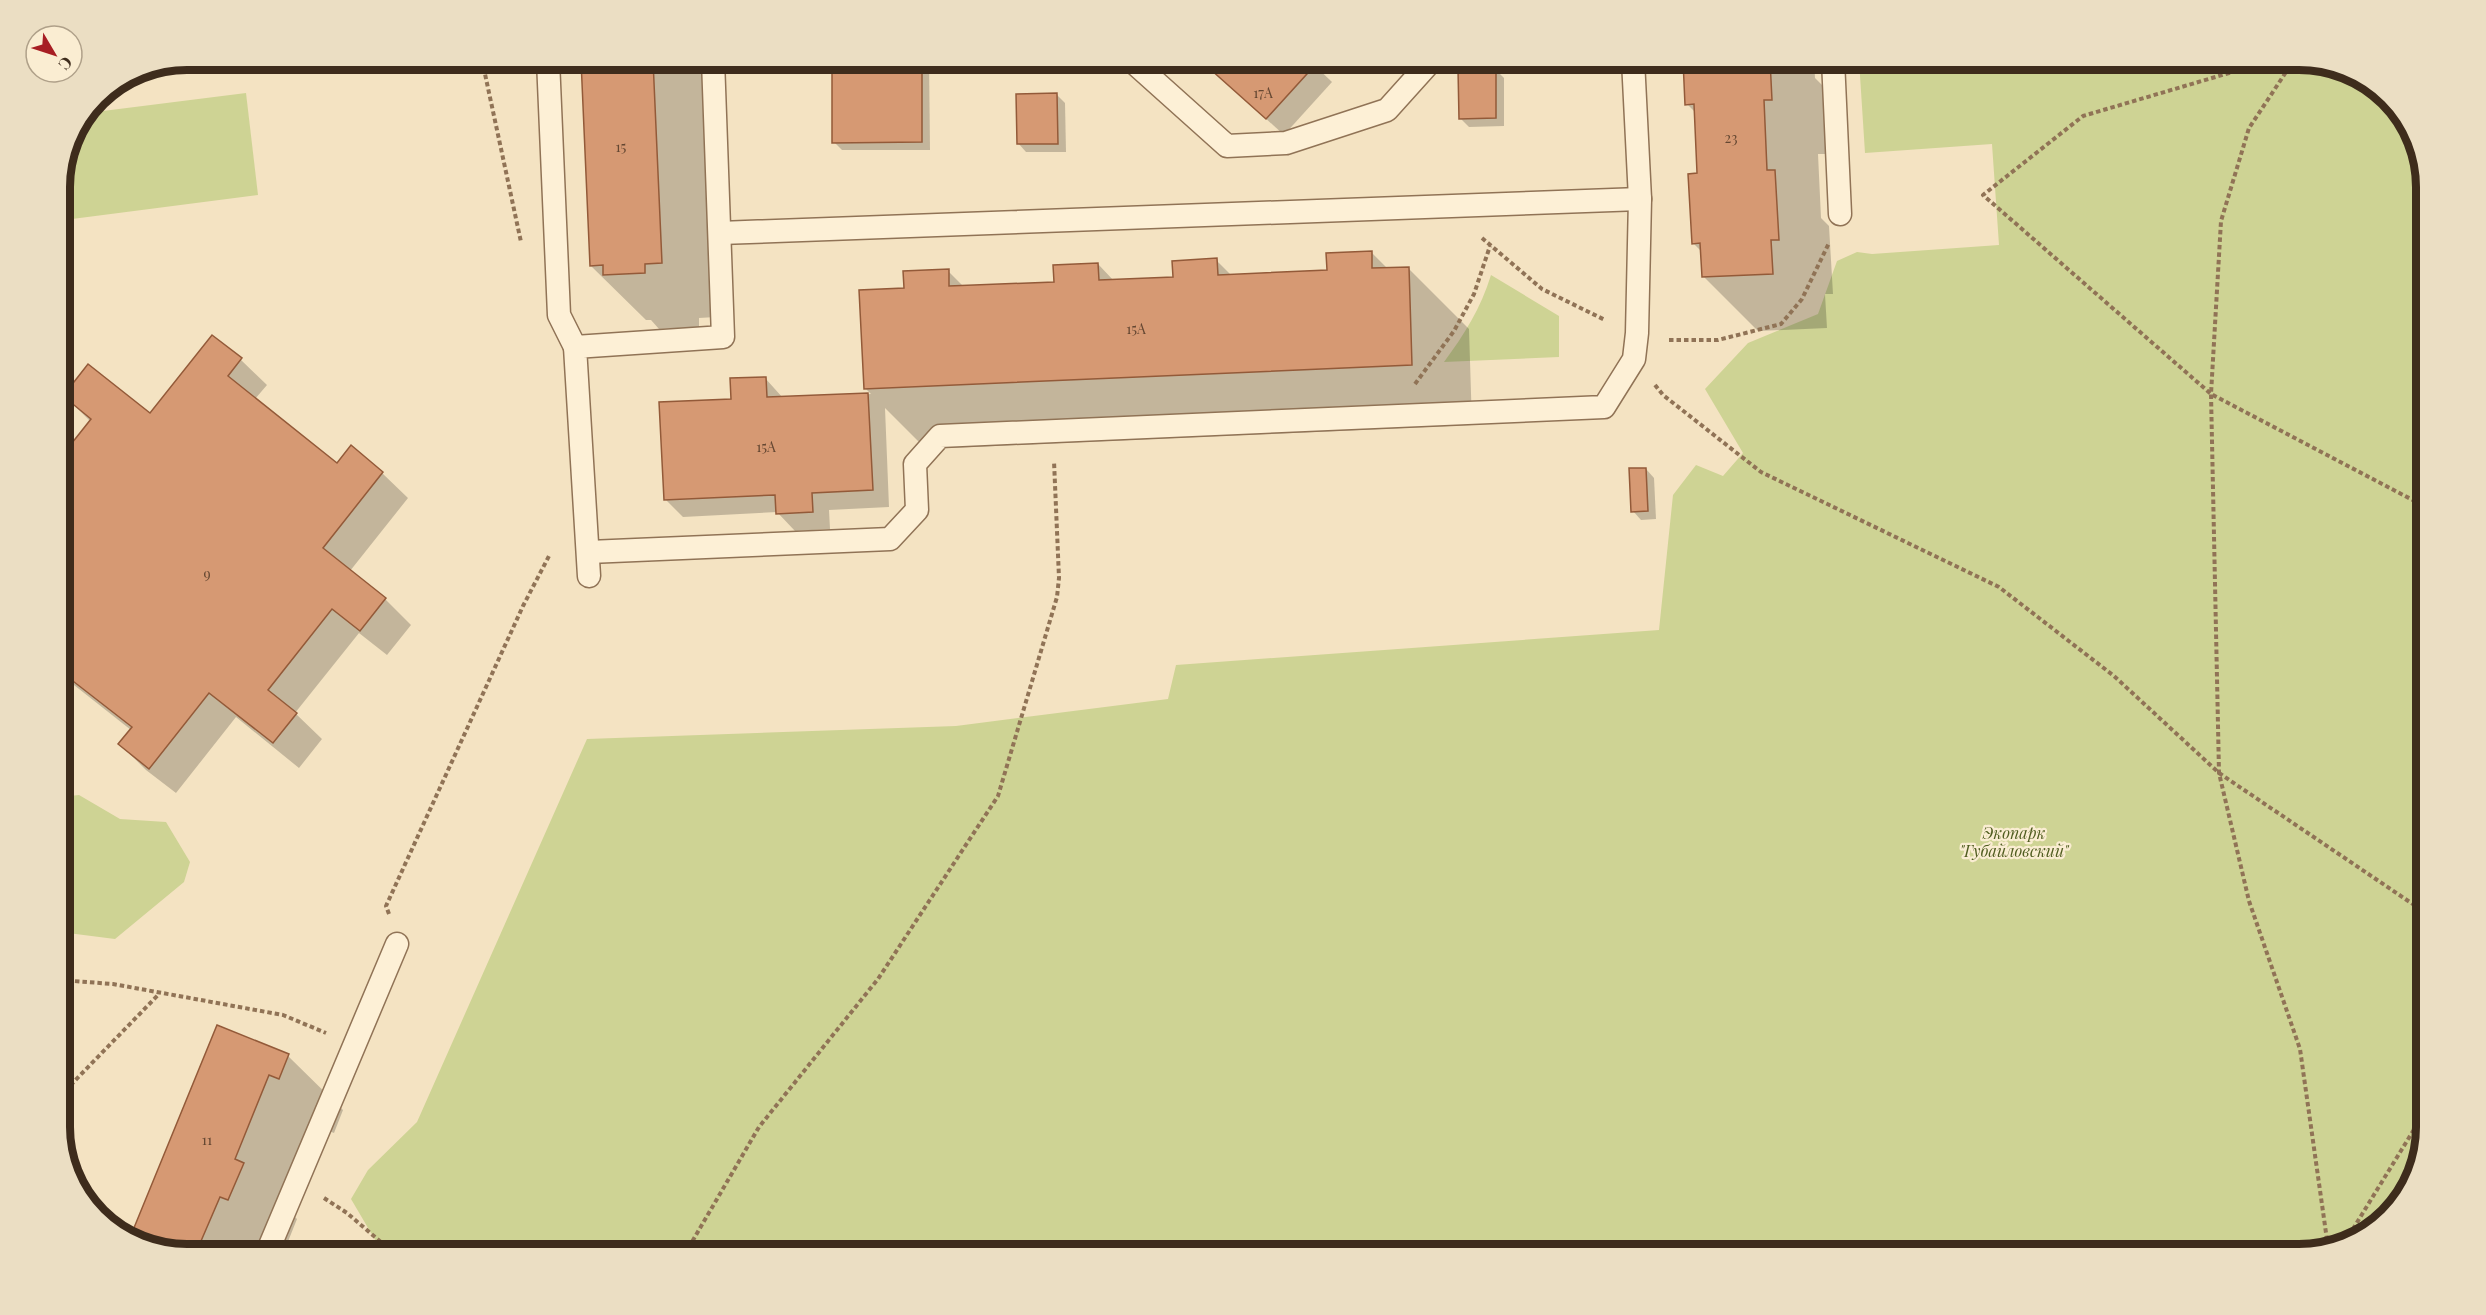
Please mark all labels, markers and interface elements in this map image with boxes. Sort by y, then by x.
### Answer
north arrow [24,24,84,84]
text: С [54,53,78,75]
house number: 17А [1253,83,1273,102]
house number: 23 [1724,128,1738,147]
house number: 15 [616,137,627,156]
house number: 15А [1126,319,1146,338]
house number: 15А [756,437,776,456]
house number: 9 [203,564,211,583]
park label: Экопарк "Губайловский" [1960,822,2070,861]
house number: 11 [202,1130,212,1149]

